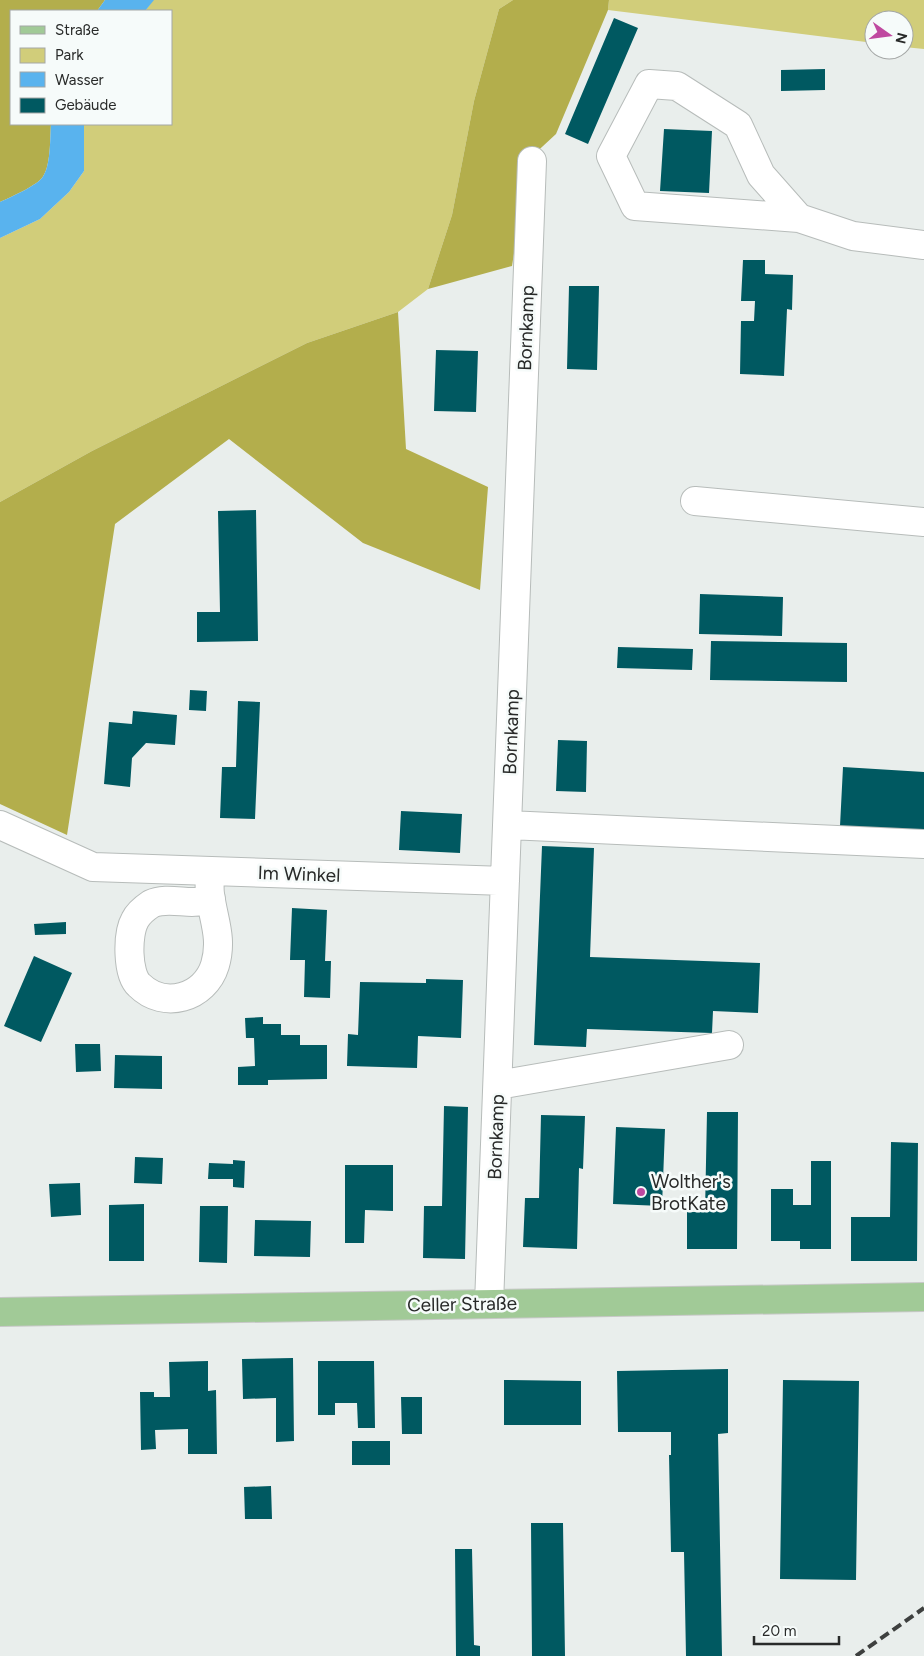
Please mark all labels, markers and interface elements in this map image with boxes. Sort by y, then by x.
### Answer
legend [10,10,172,125]
north arrow [864,10,914,60]
text: Straße [55,21,99,39]
text: N [892,31,911,45]
text: Park [55,46,84,64]
text: Wasser [55,71,104,89]
text: Gebäude [55,96,116,114]
street label: Bornkamp [513,285,539,371]
street label: Bornkamp [498,689,524,775]
street label: Im Winkel [257,861,341,887]
street label: Bornkamp [483,1094,509,1180]
place label: Wolther's BrotKate [651,1170,731,1215]
marker: Wolther's BrotKate [635,1186,647,1198]
street label: Celler Straße [407,1292,517,1316]
scale bar [754,1614,839,1646]
text: 20 m [762,1622,796,1640]

